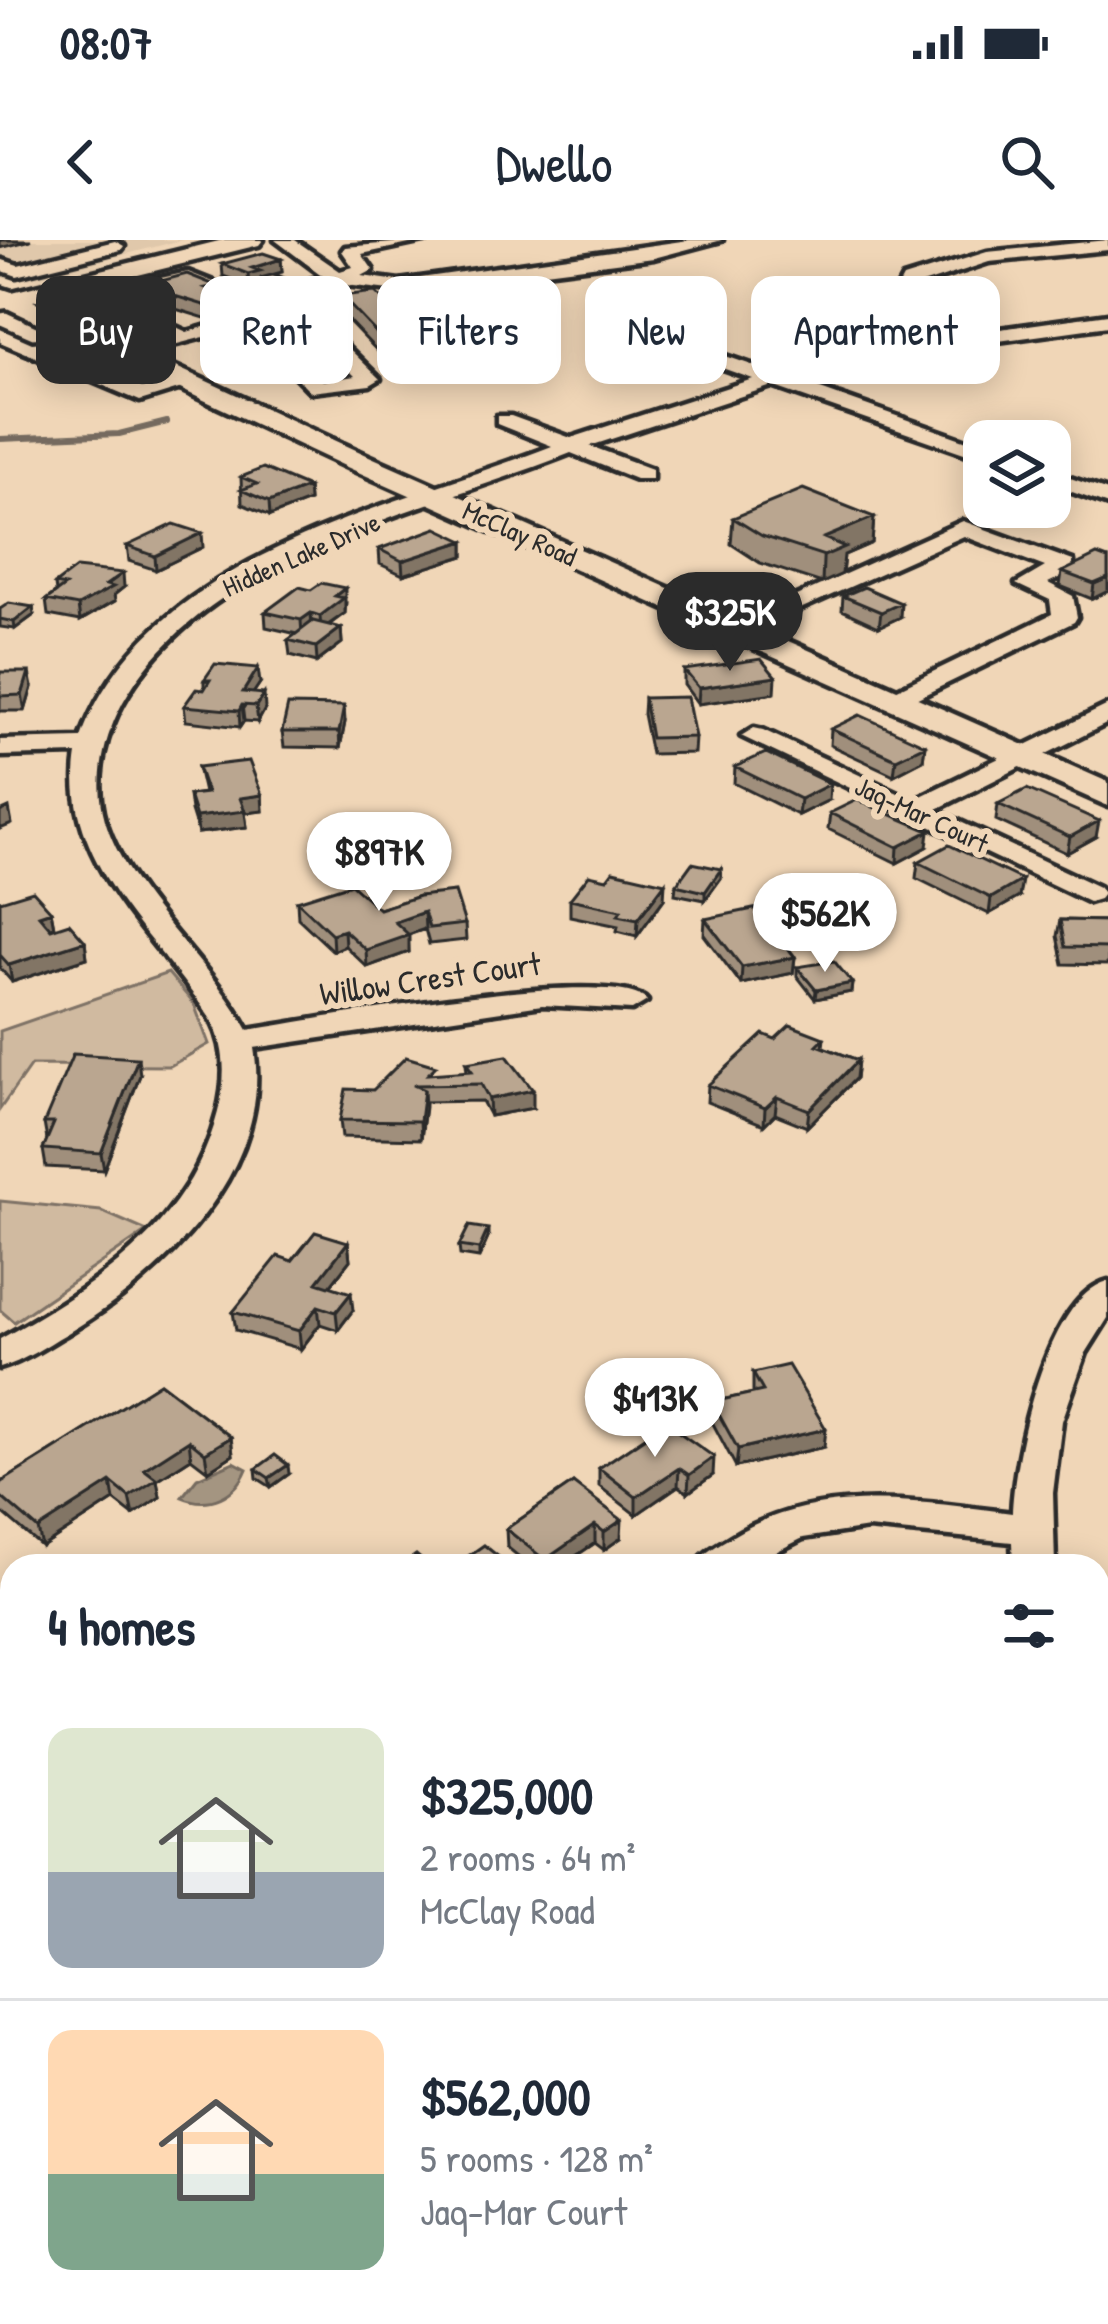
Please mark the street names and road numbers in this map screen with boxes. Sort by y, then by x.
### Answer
street label: McClay Road [457,492,583,575]
street label: Hidden Lake Drive [217,503,386,605]
street label: Jaq-Mar Court [849,767,995,862]
street label: Willow Crest Court [317,941,544,1015]

